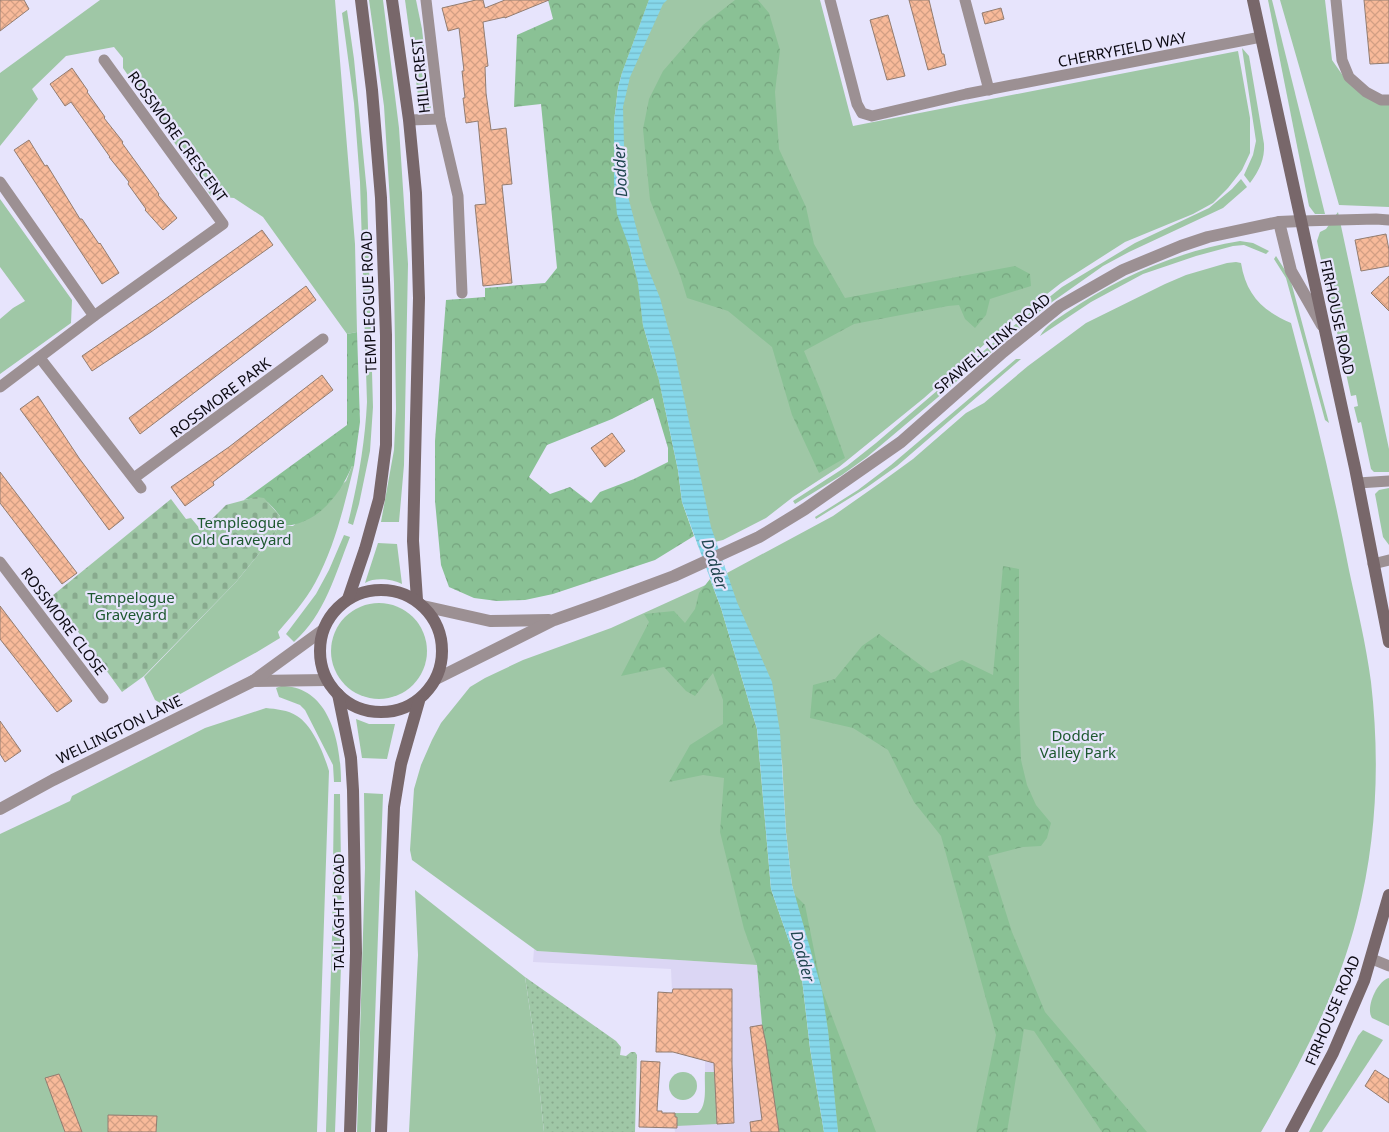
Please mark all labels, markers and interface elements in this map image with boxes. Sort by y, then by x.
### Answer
street label: CHERRYFIELD WAY [1056,27,1188,71]
street label: HILLCREST [406,37,434,115]
street label: ROSSMORE CRESCENT [124,66,233,206]
water label: Dodder [608,144,632,198]
street label: TEMPLEOGUE ROAD [356,230,380,374]
street label: FIRHOUSE ROAD [1316,257,1360,377]
street label: SPAWELL LINK ROAD [930,288,1054,398]
street label: ROSSMORE PARK [166,352,275,441]
park label: Templeogue Old Graveyard [191,512,291,549]
water label: Dodder [696,536,734,593]
street label: ROSSMORE CLOSE [17,563,111,679]
park label: Tempelogue Graveyard [87,587,175,624]
street label: WELLINGTON LANE [53,690,185,768]
park label: Dodder Valley Park [1040,725,1116,762]
street label: TALLAGHT ROAD [328,853,348,971]
water label: Dodder [786,928,821,985]
street label: FIRHOUSE ROAD [1300,952,1364,1068]

